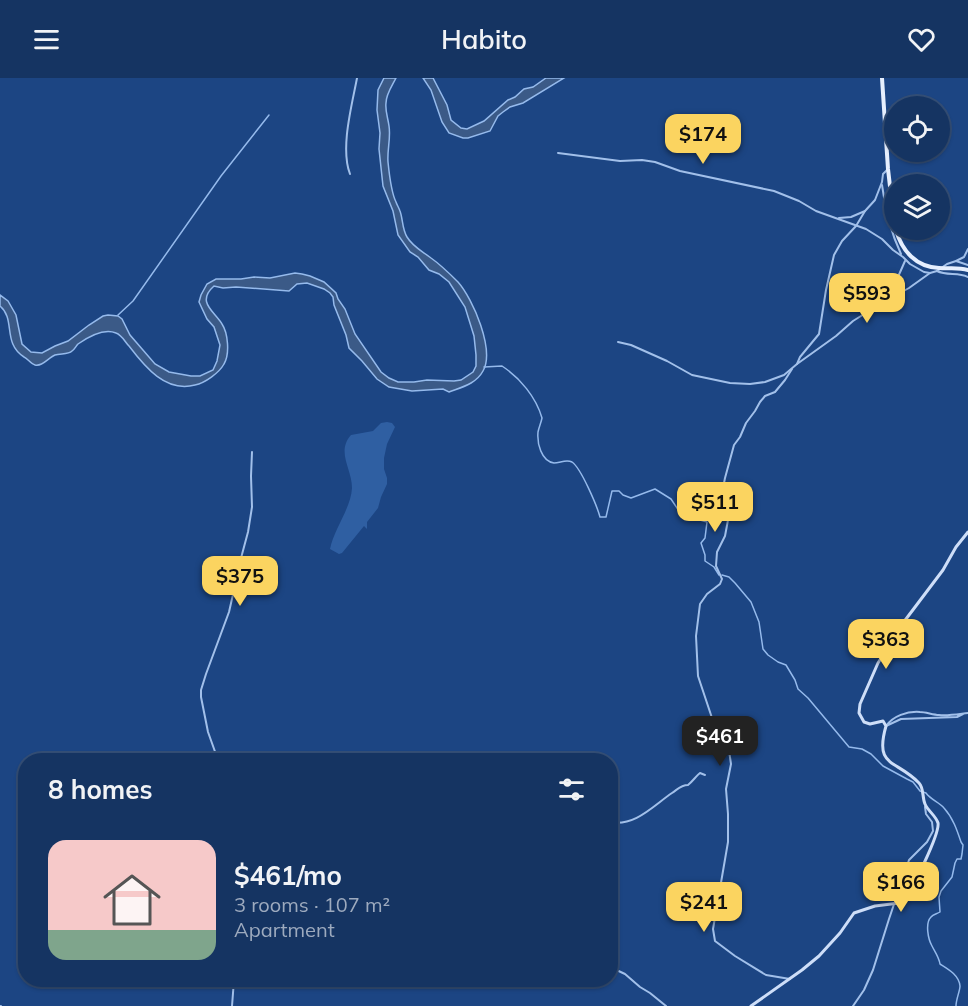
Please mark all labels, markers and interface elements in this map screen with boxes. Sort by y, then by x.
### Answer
text: Habito [441,22,527,56]
icon: menu [30,23,63,56]
icon: heart [905,23,938,56]
map controls [884,96,950,240]
button: locate [884,96,950,162]
pin: $174 [667,114,739,165]
text: $174 [679,121,727,146]
button: layers [884,174,950,240]
pin: $593 [831,273,903,324]
text: $593 [843,280,891,305]
pin: $511 [679,482,751,533]
text: $511 [691,489,739,514]
pin: $375 [204,556,276,607]
text: $375 [216,563,264,588]
pin: $363 [850,619,922,670]
text: $363 [862,626,910,651]
pin: $461 [684,716,756,767]
text: $461 [696,723,744,748]
text: 8 homes [48,773,152,806]
icon: filters [555,773,588,806]
text: $461/mo [234,859,342,892]
pin: $166 [865,862,937,913]
icon: home [96,864,168,936]
text: $166 [877,869,925,894]
pin: $241 [668,882,740,933]
text: $241 [680,889,728,914]
text: 3 rooms · 107 m² [234,892,390,917]
text: Apartment [234,917,335,942]

